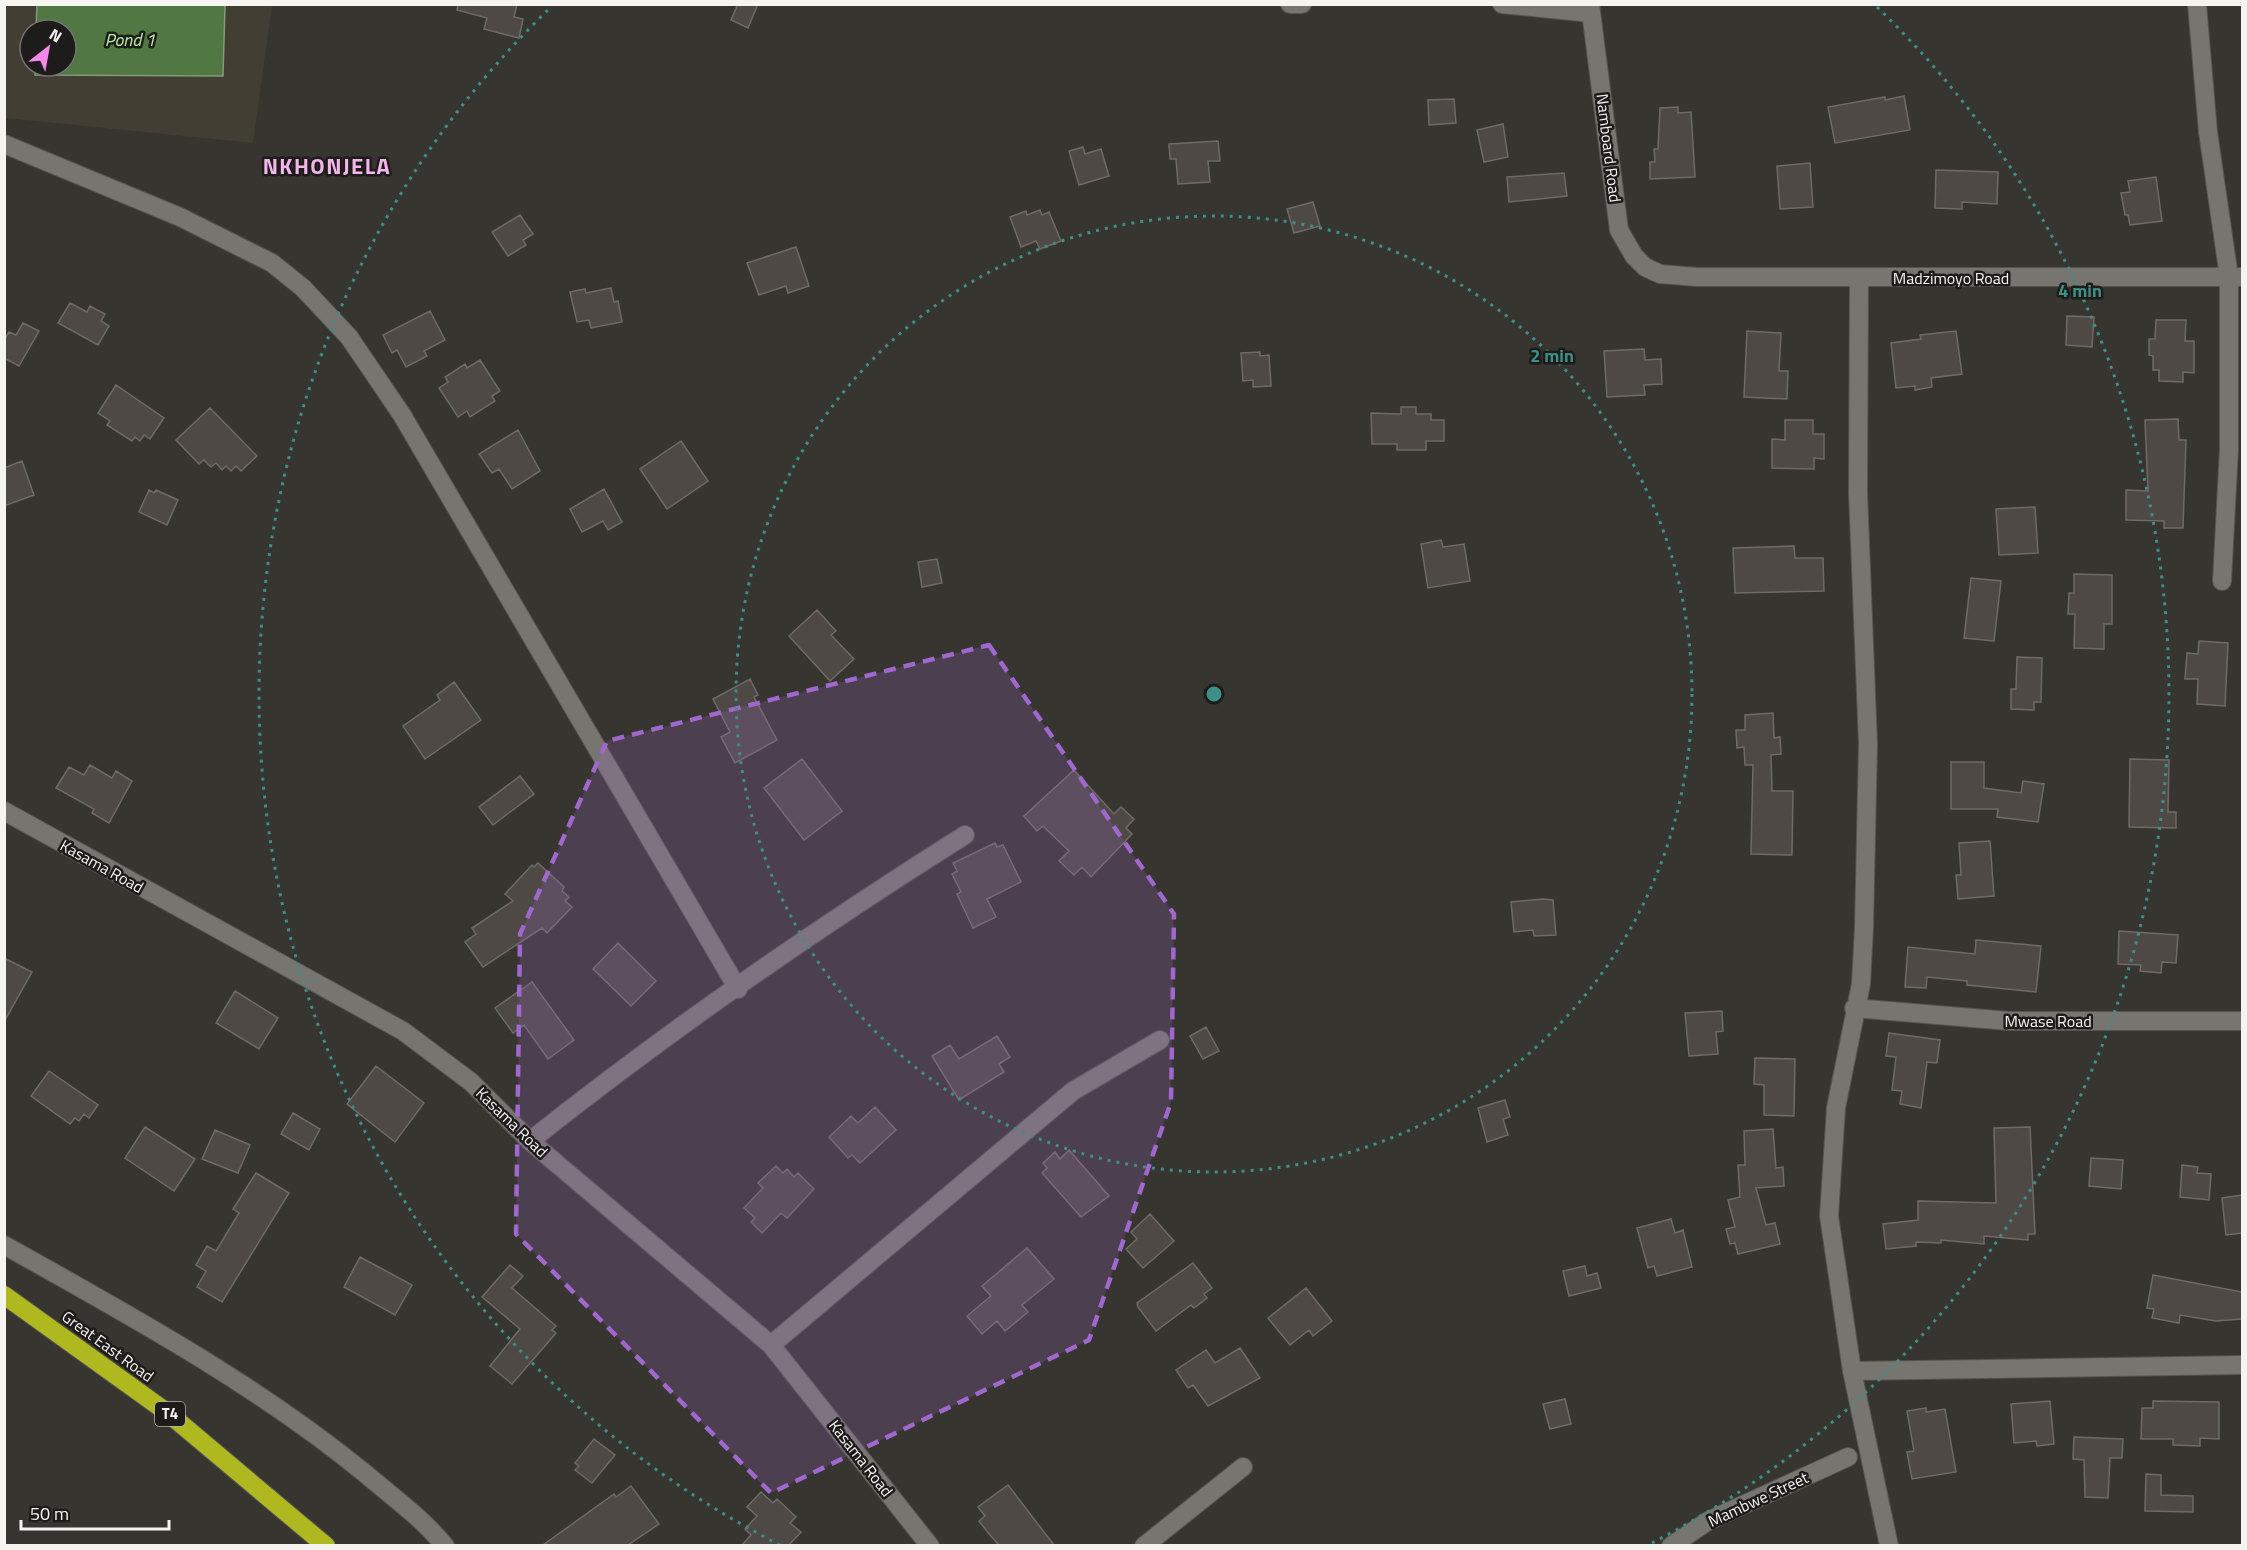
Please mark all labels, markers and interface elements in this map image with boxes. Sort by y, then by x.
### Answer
north arrow [18,18,78,78]
text: N [45,22,67,48]
water label: Pond 1 [105,26,155,53]
street label: Namboard Road [1590,92,1628,204]
district label: NKHONJELA [263,149,391,183]
street label: Madzimoyo Road [1893,266,2009,290]
text: 4 min [2058,277,2102,304]
text: 2 min [1530,342,1574,369]
centre of rings [1204,684,1224,704]
street label: Kasama Road [56,833,148,899]
street label: Mwase Road [2004,1009,2092,1033]
street label: Kasama Road [471,1081,553,1163]
street label: Great East Road [57,1304,159,1388]
road number: T4 [155,1402,185,1426]
street label: Kasama Road [823,1414,899,1502]
street label: Mambwe Street [1704,1465,1812,1533]
scale bar [21,1493,170,1531]
text: 50 m [30,1500,69,1527]

